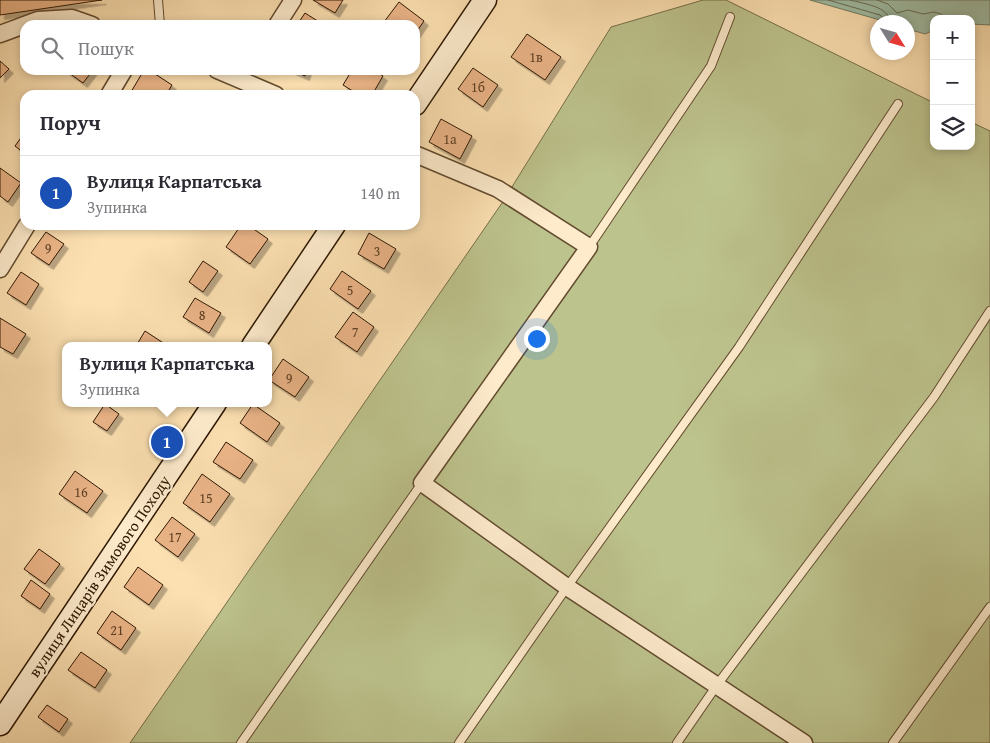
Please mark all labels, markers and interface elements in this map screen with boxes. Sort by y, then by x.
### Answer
north arrow [870,15,915,60]
map controls [930,15,975,150]
button: + [930,15,975,60]
search box [20,20,420,75]
icon: search [38,34,66,62]
text: Пошук [78,34,134,62]
house number: 1в [529,47,543,67]
button: − [930,60,975,105]
house number: 1б [471,77,485,97]
button: layers [930,105,975,150]
text: Поруч [40,107,101,138]
house number: 1а [443,129,457,149]
text: Вулиця Карпатська [87,167,262,195]
text: 1 [52,181,60,205]
text: 140 m [360,181,400,205]
text: Зупинка [87,195,147,219]
house number: 9 [45,238,52,258]
house number: 3 [374,241,380,261]
house number: 5 [347,280,353,300]
house number: 8 [199,305,206,325]
house number: 7 [352,322,359,342]
your location [524,326,550,352]
popup [62,342,272,407]
text: Вулиця Карпатська [80,349,254,377]
house number: 9 [286,368,293,388]
text: Зупинка [80,377,140,401]
pin: 1 [151,423,183,461]
street label: вулиця Лицарів Зимового Походу [22,470,176,682]
house number: 16 [74,482,88,502]
house number: 15 [199,488,213,508]
house number: 17 [168,527,182,547]
house number: 21 [110,620,124,640]

